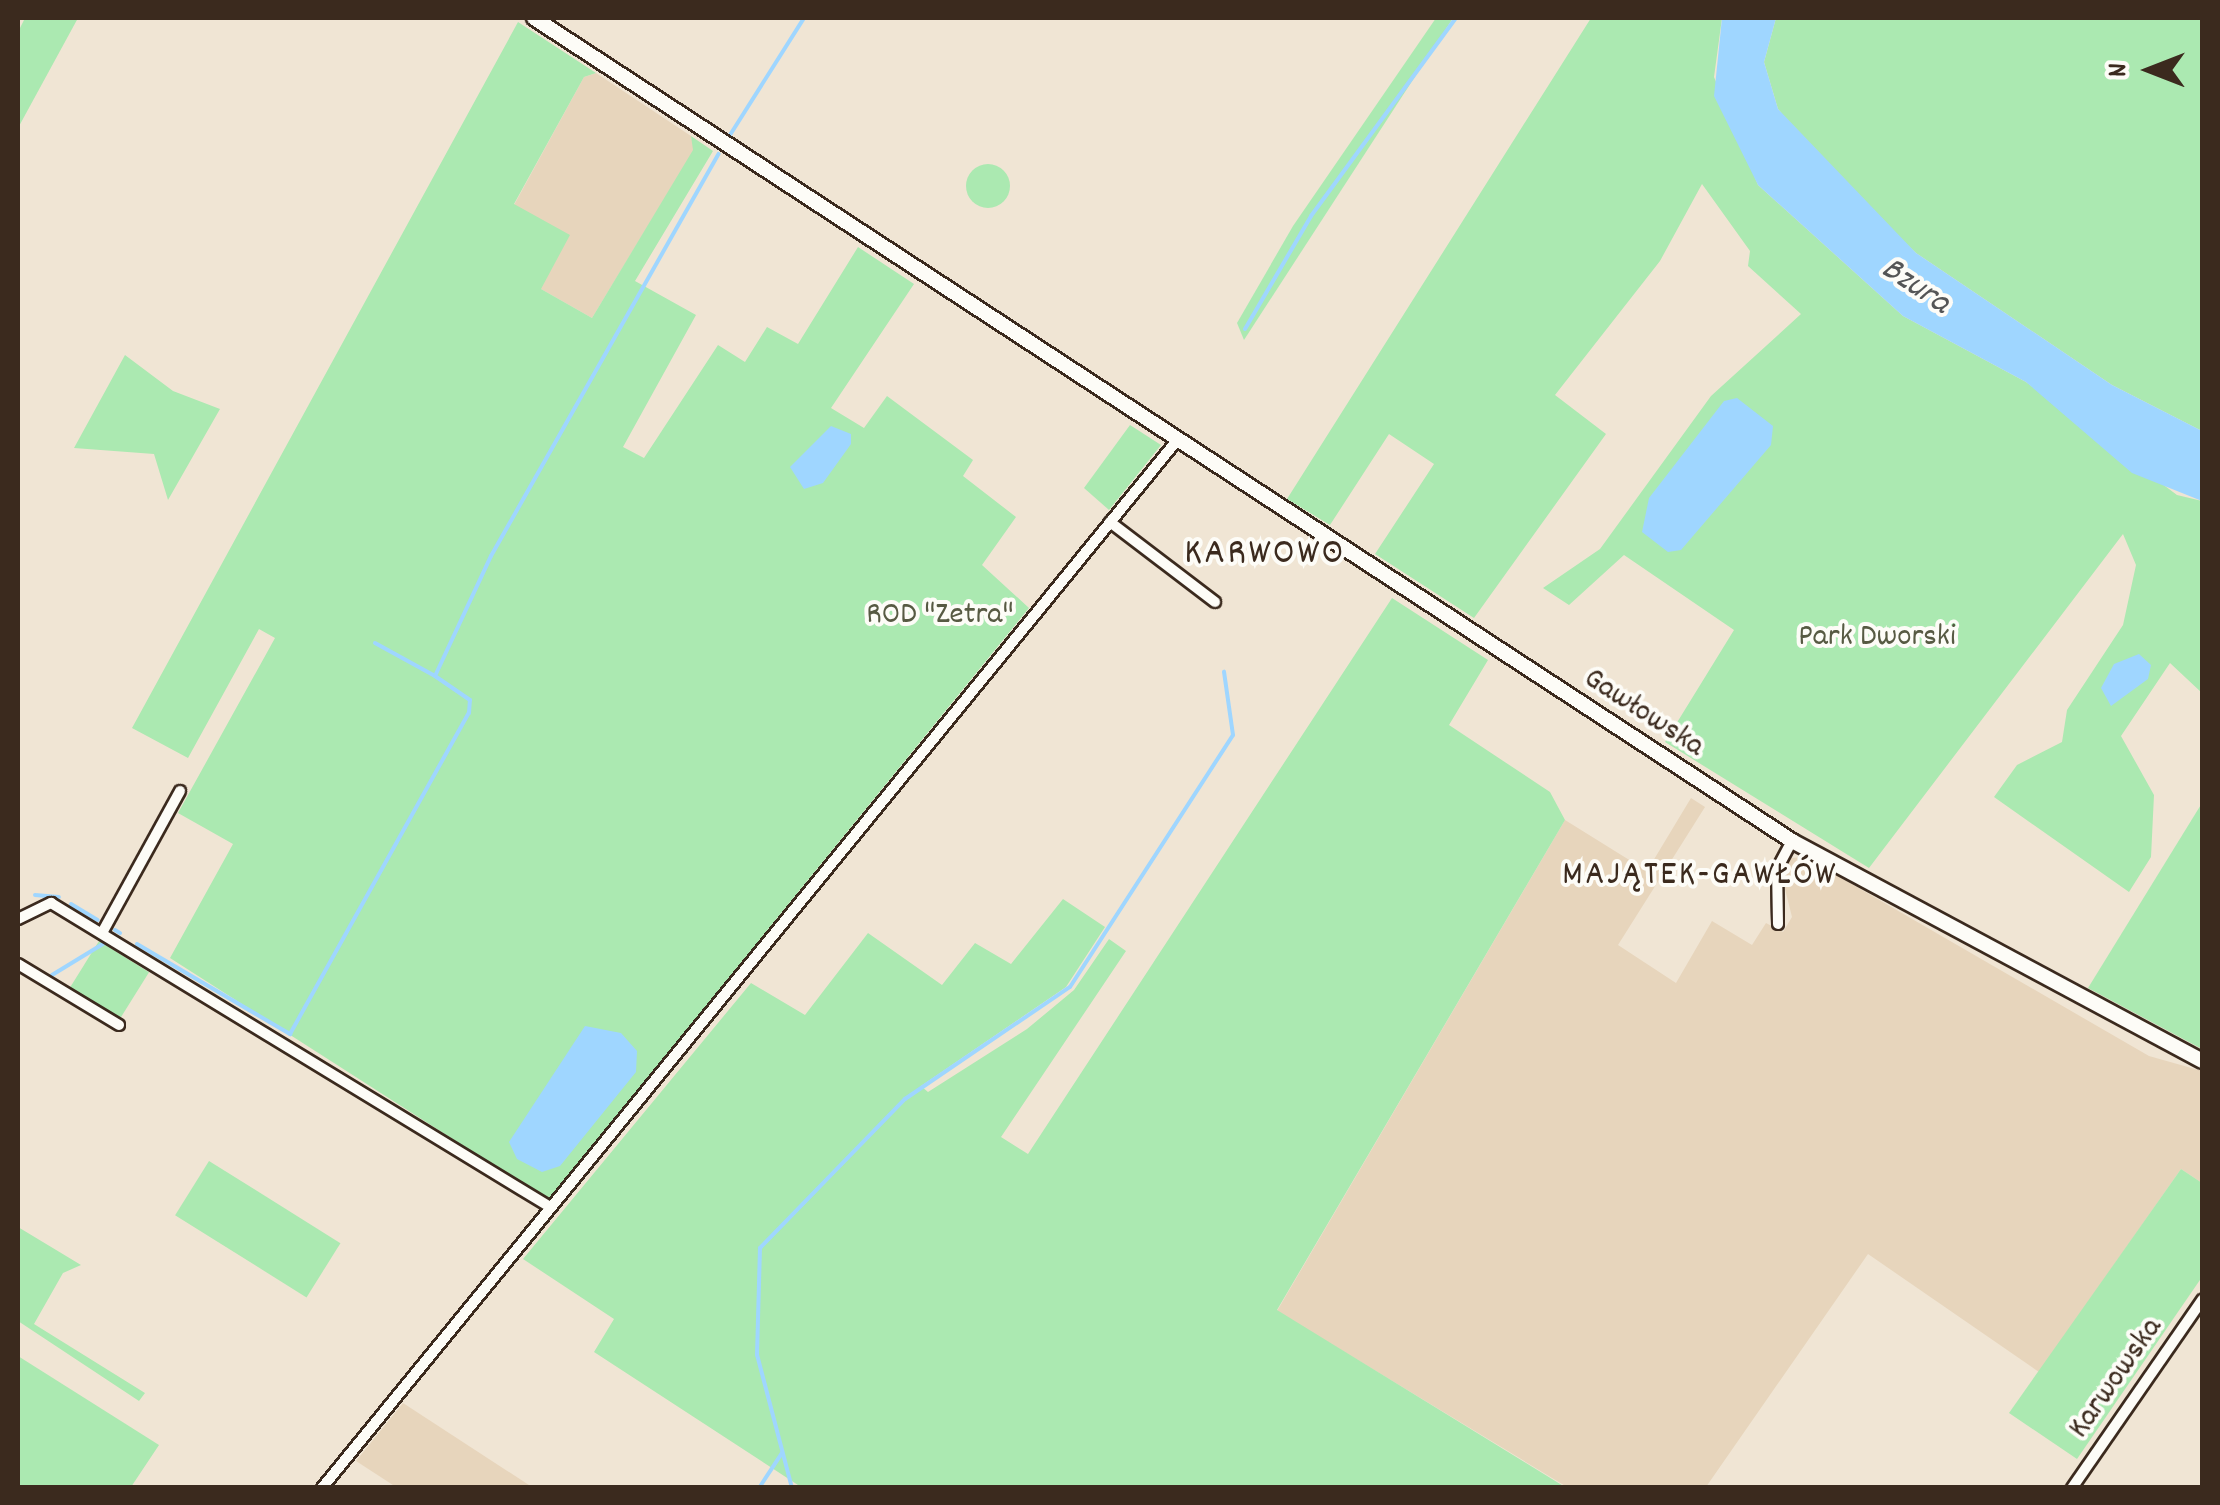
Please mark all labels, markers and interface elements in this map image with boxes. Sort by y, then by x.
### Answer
north arrow [2100,20,2200,120]
text: N [2100,63,2140,77]
water label: Bzura [1872,249,1958,325]
district label: KARWOWO [1184,532,1346,578]
park label: ROD "Zetra" [866,597,1014,635]
park label: Park Dworski [1798,619,1956,657]
street label: Gawłowska [1575,661,1711,767]
district label: MAJĄTEK-GAWŁÓW [1562,855,1838,897]
street label: Karwowska [2061,1311,2173,1447]

